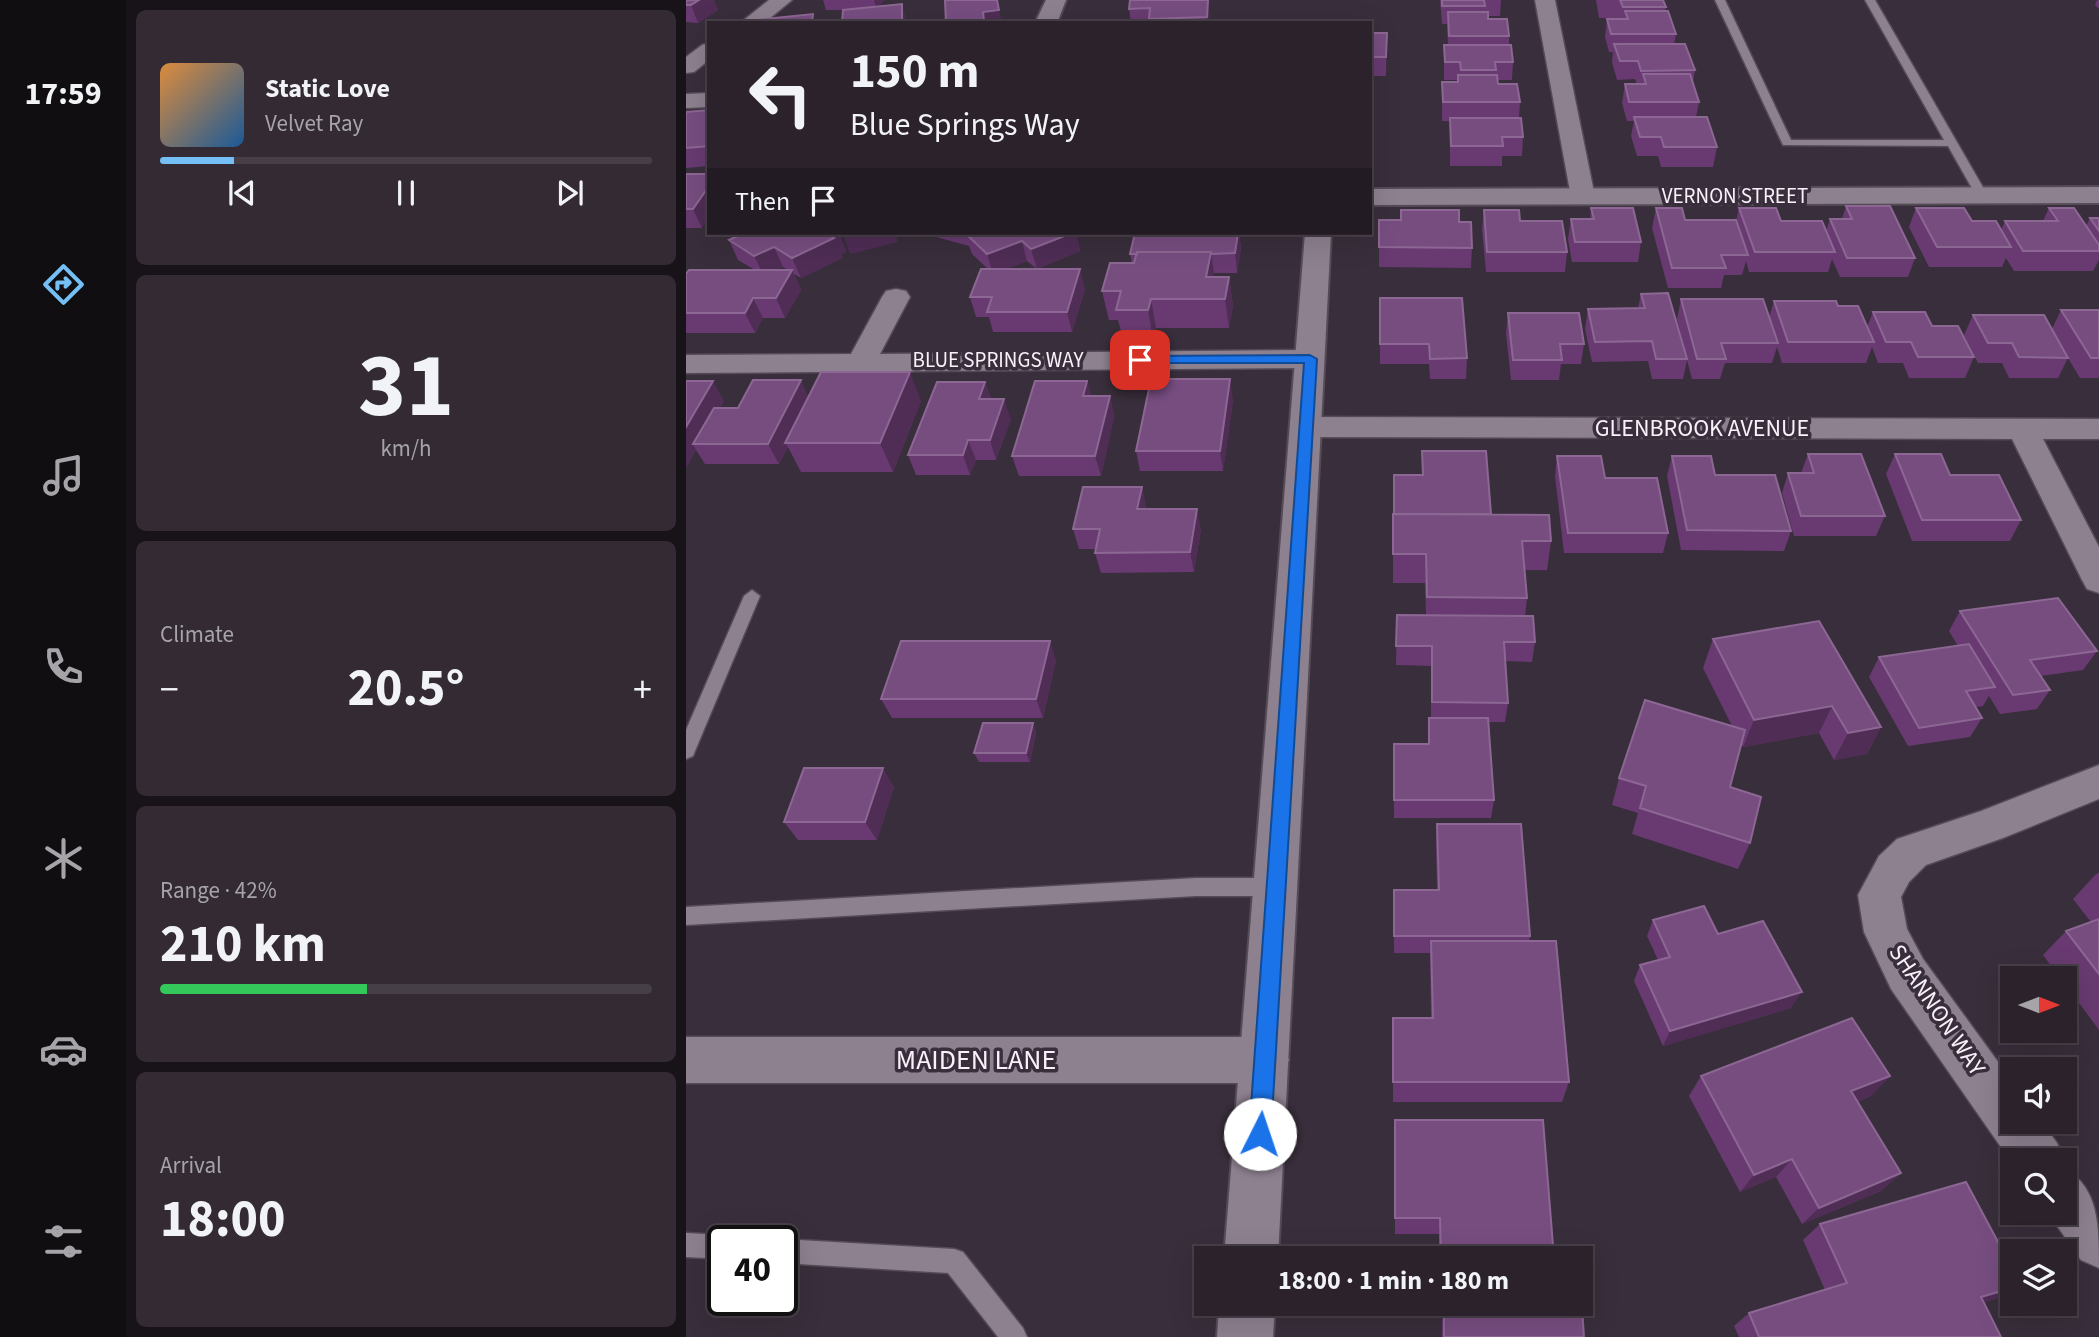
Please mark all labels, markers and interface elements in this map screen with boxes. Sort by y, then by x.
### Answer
text: 150 m [850,37,979,107]
icon: left [735,49,826,140]
text: Static Love [265,70,390,107]
text: 17:59 [24,71,102,117]
text: Blue Springs Way [850,102,1080,148]
text: Velvet Ray [265,107,363,140]
icon: previous [223,174,261,212]
icon: pause [387,174,425,212]
icon: next [551,174,589,212]
street label: VERNON STREET [1662,181,1808,211]
icon: arrive [804,182,842,220]
text: Then [735,183,790,220]
icon: directions [39,260,88,309]
text: 31 [358,322,454,451]
pin [1110,330,1170,390]
icon: arrive [1121,341,1159,379]
street label: BLUE SPRINGS WAY [913,345,1084,375]
street label: GLENBROOK AVENUE [1595,411,1809,446]
text: km/h [380,432,432,465]
icon: music [39,451,88,500]
text: Climate [160,618,234,651]
icon: phone [39,642,88,691]
text: 20.5° [348,652,464,726]
text: − [160,663,179,717]
text: + [633,663,652,717]
icon: climate [39,834,88,883]
text: Range · 42% [160,874,277,907]
text: 210 km [160,908,326,982]
street label: SHANNON WAY [1880,937,1994,1083]
north arrow [2000,966,2077,1043]
map controls [2000,966,2077,1316]
icon: car [39,1025,88,1074]
street label: MAIDEN LANE [896,1040,1056,1080]
button: sound [2000,1057,2077,1134]
position arrow [1223,1097,1297,1171]
button: search [2000,1148,2077,1225]
text: Arrival [160,1149,222,1182]
text: 18:00 [160,1183,285,1257]
icon: filters [39,1217,88,1266]
speed limit sign: 40 [707,1225,798,1316]
button: layers [2000,1239,2077,1316]
text: 18:00 · 1 min · 180 m [1278,1262,1509,1299]

